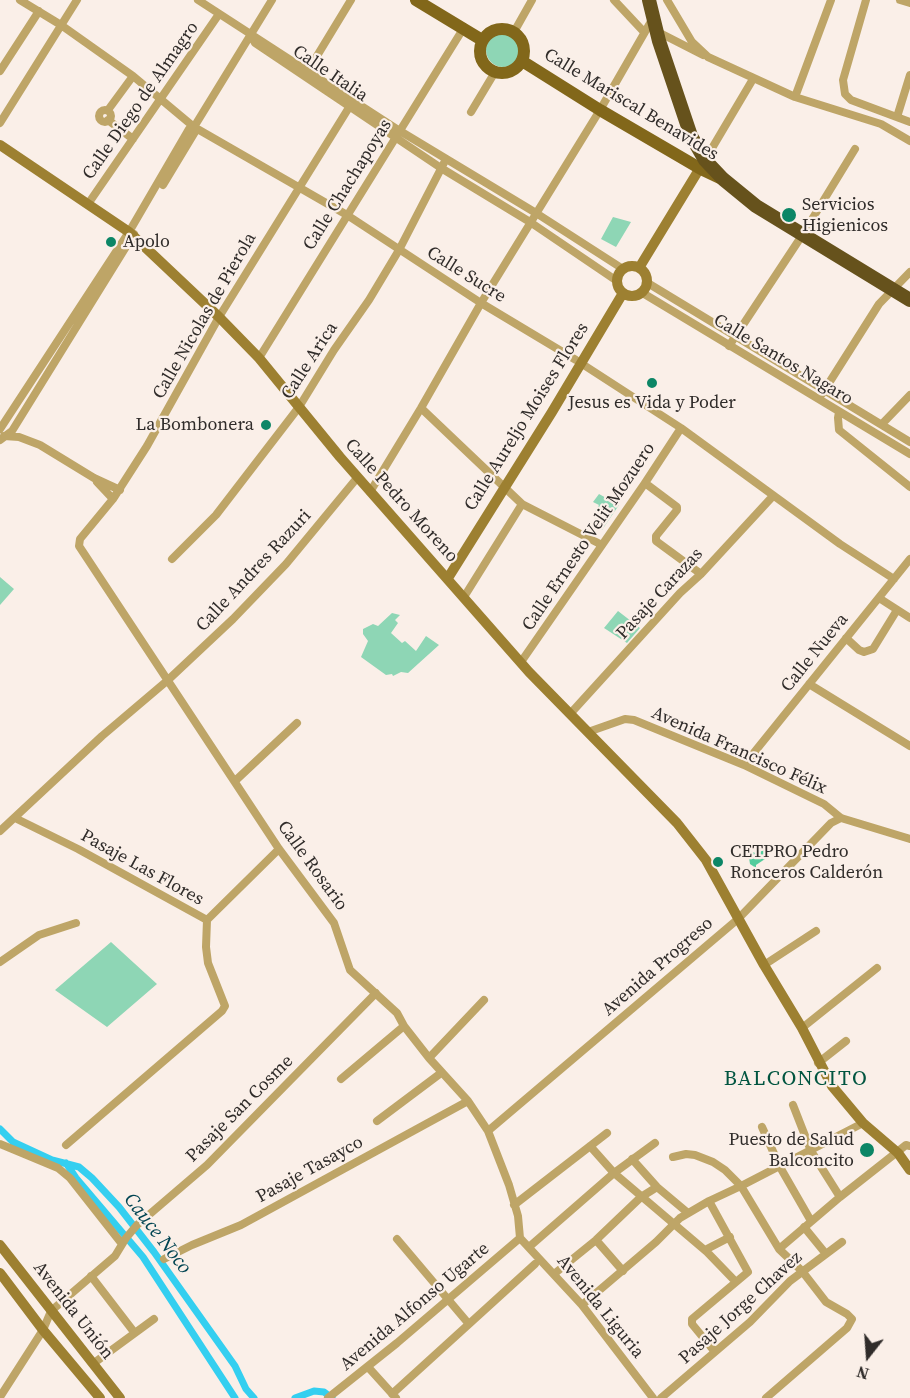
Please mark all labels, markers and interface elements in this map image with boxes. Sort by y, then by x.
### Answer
street label: Calle Diego de Almagro [78,18,204,184]
street label: Calle Italia [288,41,372,107]
street label: Calle Mariscal Benavides [540,44,722,166]
street label: Calle Chachapoyas [299,116,397,254]
place label: Servicios Higienicos [802,194,888,236]
marker: Servicios Higienicos [780,206,798,224]
street label: Calle Nicolas de Pierola [149,229,261,403]
place label: Apolo [123,231,170,253]
marker: Apolo [104,235,118,249]
street label: Calle Sucre [422,242,510,308]
street label: Calle Santos Nagaro [709,310,857,410]
street label: Calle Arica [277,318,343,404]
street label: Calle Aureljo Moises Flores [460,319,594,515]
marker: Jesus es Vida y Poder [645,376,659,390]
place label: Jesus es Vida y Poder [568,392,736,414]
place label: La Bombonera [136,414,254,436]
marker: La Bombonera [259,418,273,432]
street label: Calle Pedro Moreno [340,435,462,567]
street label: Calle Ernesto Velit Mozuero [518,439,660,635]
street label: Calle Andres Razuri [192,506,316,636]
street label: Pasaje Carazas [612,544,708,644]
street label: Calle Nueva [777,609,853,697]
street label: Avenida Francisco Félix [648,703,830,799]
street label: Calle Rosario [272,817,352,915]
street label: Pasaje Las Flores [77,825,207,911]
place label: CETPRO Pedro Ronceros Calderón [730,841,883,884]
marker: CETPRO Pedro Ronceros Calderón [711,855,725,869]
street label: Avenida Progreso [598,913,718,1021]
street label: Pasaje San Cosme [182,1051,298,1167]
district label: BALCONCITO [724,1067,868,1093]
place label: Puesto de Salud Balconcito [729,1129,854,1172]
street label: Pasaje Tasayco [253,1132,367,1208]
marker: Puesto de Salud Balconcito [858,1141,876,1159]
water label: Cauce Noco [118,1189,196,1279]
street label: Avenida Alfonso Ugarte [336,1238,494,1376]
street label: Pasaje Jorge Chavez [675,1247,807,1369]
street label: Avenida Liguria [552,1251,648,1363]
street label: Avenida Unión [28,1258,118,1364]
north arrow [838,1326,898,1386]
text: N [854,1361,872,1385]

